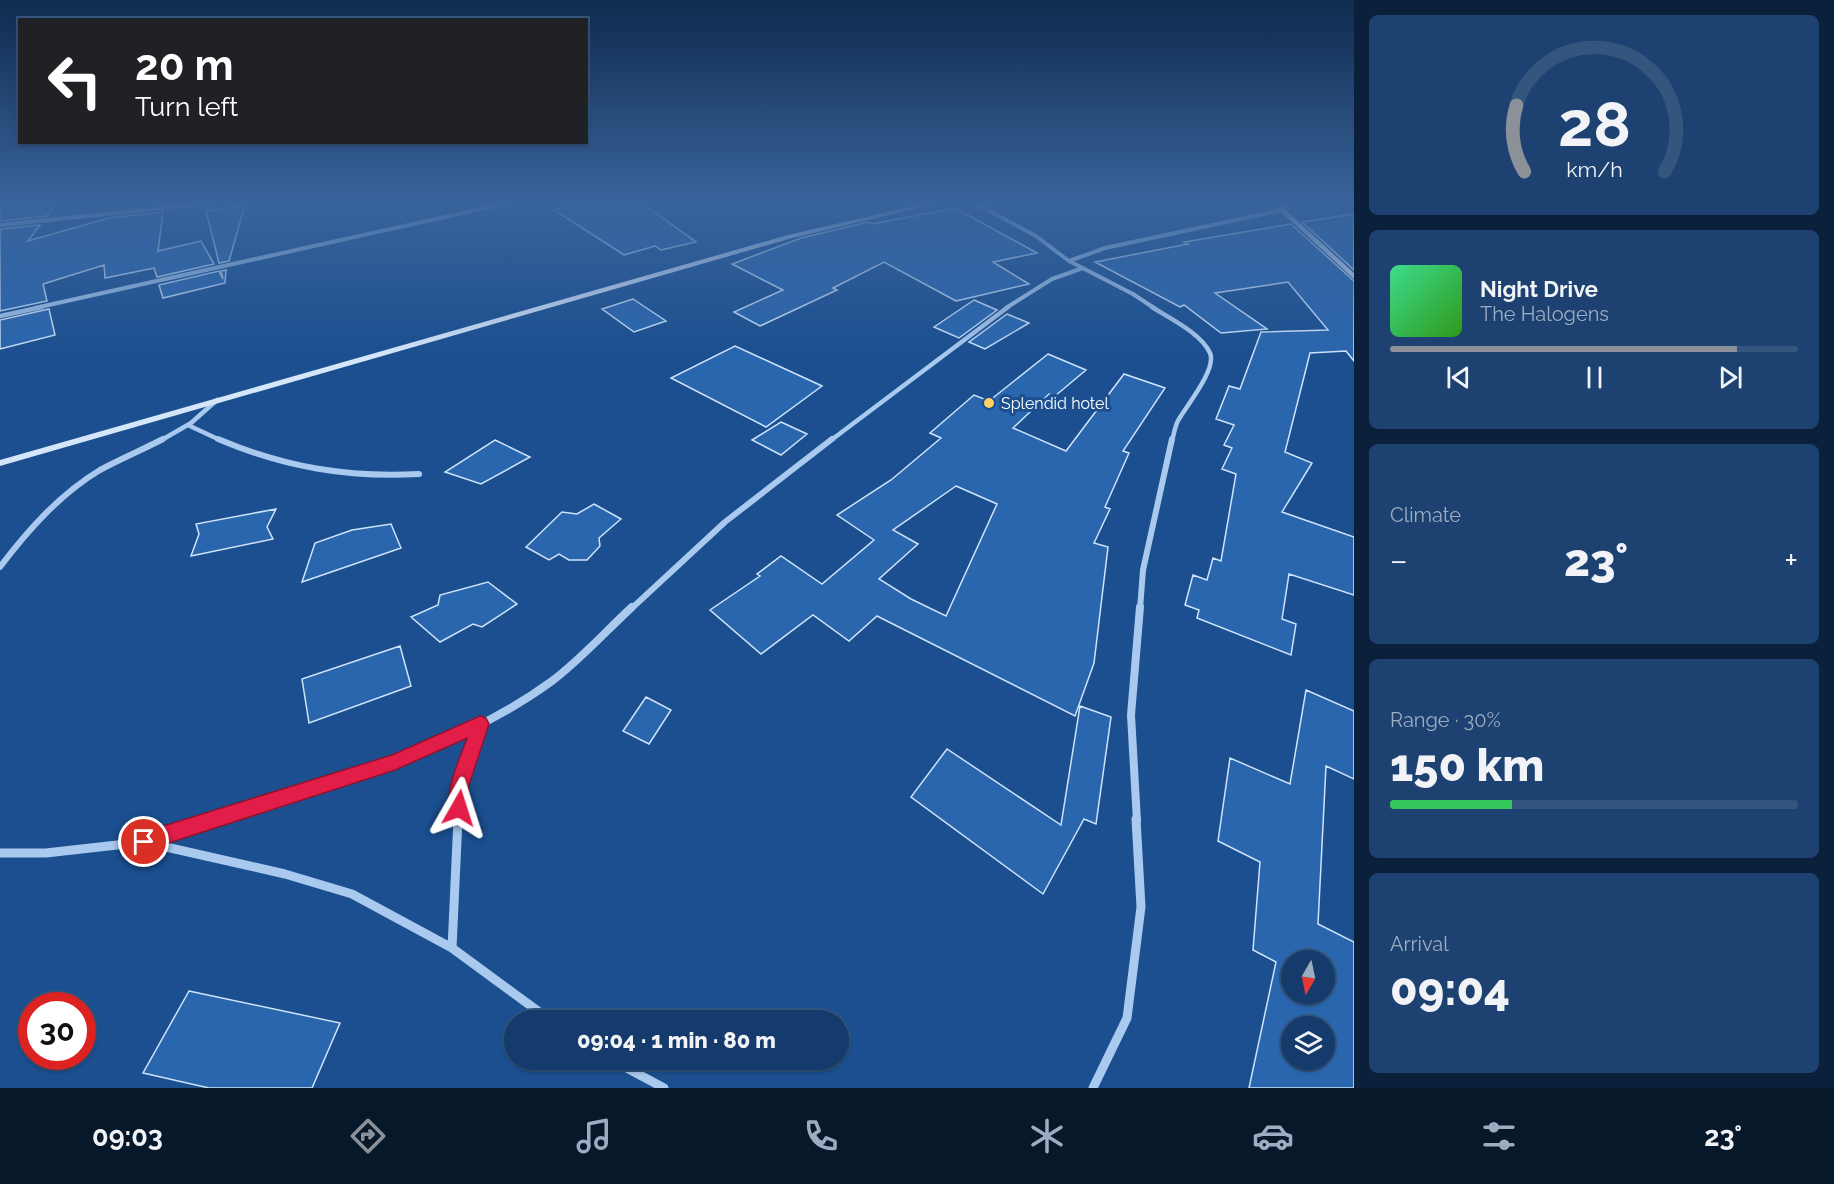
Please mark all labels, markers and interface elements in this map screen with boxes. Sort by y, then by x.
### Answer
text: 20 m [135,41,234,90]
icon: left [36,42,114,120]
text: 28 [1558,87,1630,161]
text: Turn left [135,91,238,122]
text: km/h [1566,157,1622,182]
text: Night Drive [1480,276,1598,302]
text: The Halogens [1480,302,1609,326]
icon: previous [1442,361,1475,394]
icon: pause [1578,361,1611,394]
icon: next [1714,361,1747,394]
place label: Splendid hotel [1001,394,1109,413]
marker: Splendid hotel [982,396,996,410]
text: Climate [1390,503,1461,527]
text: 23° [1564,534,1628,587]
text: − [1390,541,1408,580]
text: + [1784,541,1798,580]
text: Range · 30% [1390,708,1501,732]
text: 150 km [1390,739,1544,792]
position arrow [427,776,491,840]
pin [118,816,169,867]
icon: arrive [127,825,160,858]
text: Arrival [1390,932,1449,956]
north arrow [1281,950,1335,1004]
map controls [1281,950,1335,1070]
text: 09:04 [1390,963,1510,1016]
speed limit sign: 30 [18,992,96,1070]
button: layers [1281,1016,1335,1070]
text: 09:04 · 1 min · 80 m [577,1027,776,1053]
icon: directions [347,1115,389,1157]
icon: music [573,1115,615,1157]
icon: phone [800,1115,842,1157]
icon: climate [1026,1115,1068,1157]
icon: car [1252,1115,1294,1157]
icon: filters [1478,1115,1520,1157]
text: 09:03 [92,1121,163,1152]
text: 23° [1704,1121,1742,1152]

